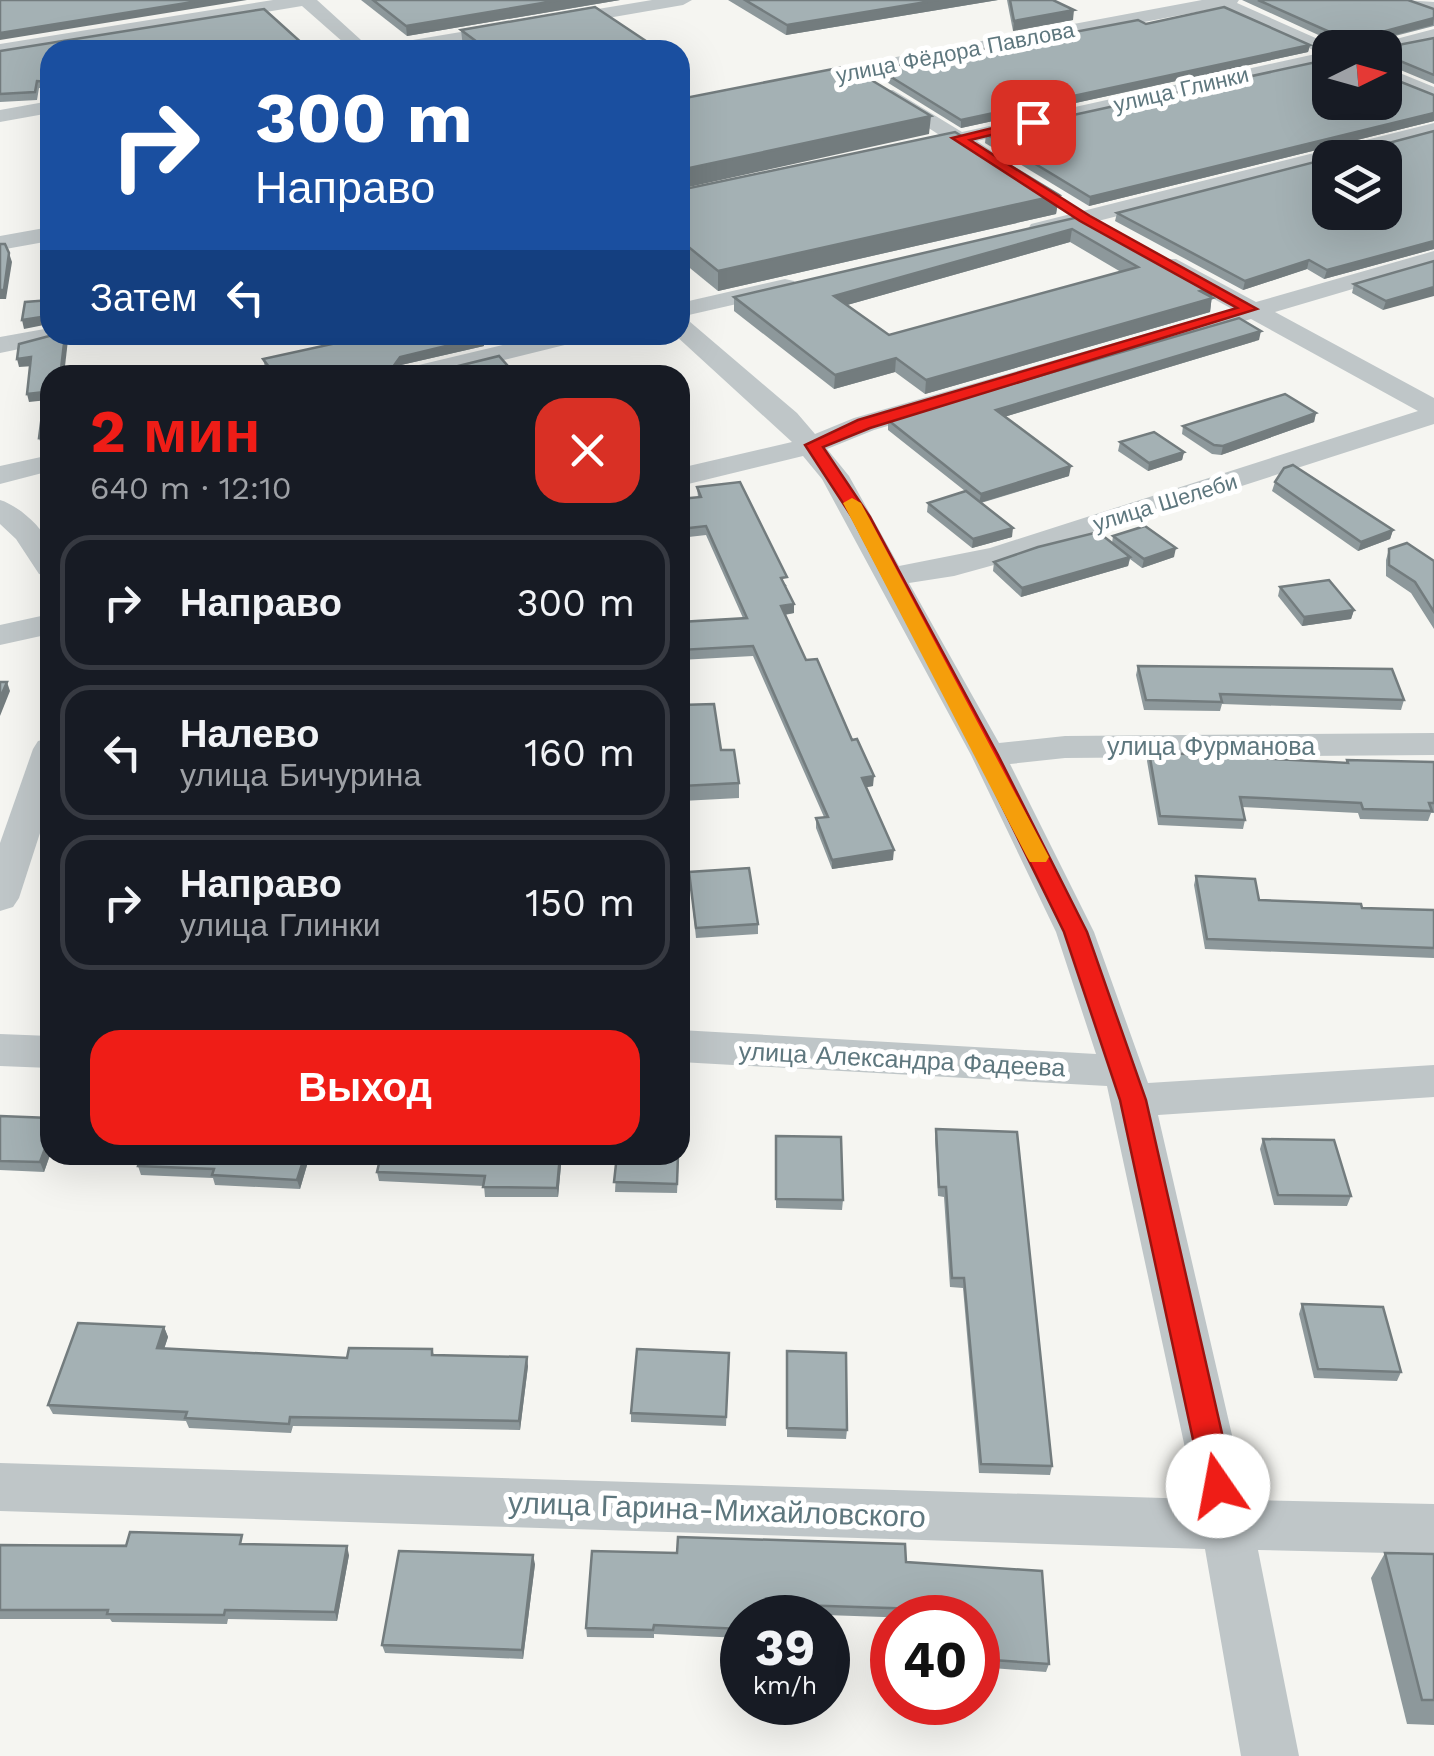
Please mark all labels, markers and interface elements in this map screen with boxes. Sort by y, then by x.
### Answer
street label: улица Фёдора Павлова [834,17,1077,88]
north arrow [1312,30,1402,120]
map controls [1312,30,1402,230]
street label: улица Глинки [1111,62,1251,117]
text: 300 m [255,77,473,159]
icon: right [90,80,220,210]
pin [991,80,1076,165]
icon: arrive [1006,95,1061,150]
button: layers [1312,140,1402,230]
text: Направо [255,161,435,214]
icon: left [218,270,273,325]
text: Затем [90,276,198,320]
text: 2 мин [90,396,260,467]
button: close [535,398,640,503]
text: 640 m · 12:10 [90,469,292,507]
street label: улица Шелеби [1090,469,1240,536]
icon: right [95,575,150,630]
text: Направо [180,581,342,625]
text: 300 m [516,581,635,625]
text: Налево [180,712,319,756]
icon: left [95,725,150,780]
text: 160 m [524,731,635,775]
street label: улица Фурманова [1107,732,1315,761]
text: улица Бичурина [180,756,421,794]
text: Направо [180,862,342,906]
icon: right [95,875,150,930]
text: 150 m [525,881,635,925]
text: улица Глинки [180,906,381,944]
button: Выход [90,1030,640,1145]
street label: улица Александра Фадеева [738,1036,1066,1083]
position arrow [1166,1434,1270,1538]
street label: улица Гарина-Михайловского [508,1485,927,1534]
speed limit sign: 40 [870,1595,1000,1725]
text: 39 [755,1618,815,1677]
text: km/h [753,1671,817,1700]

